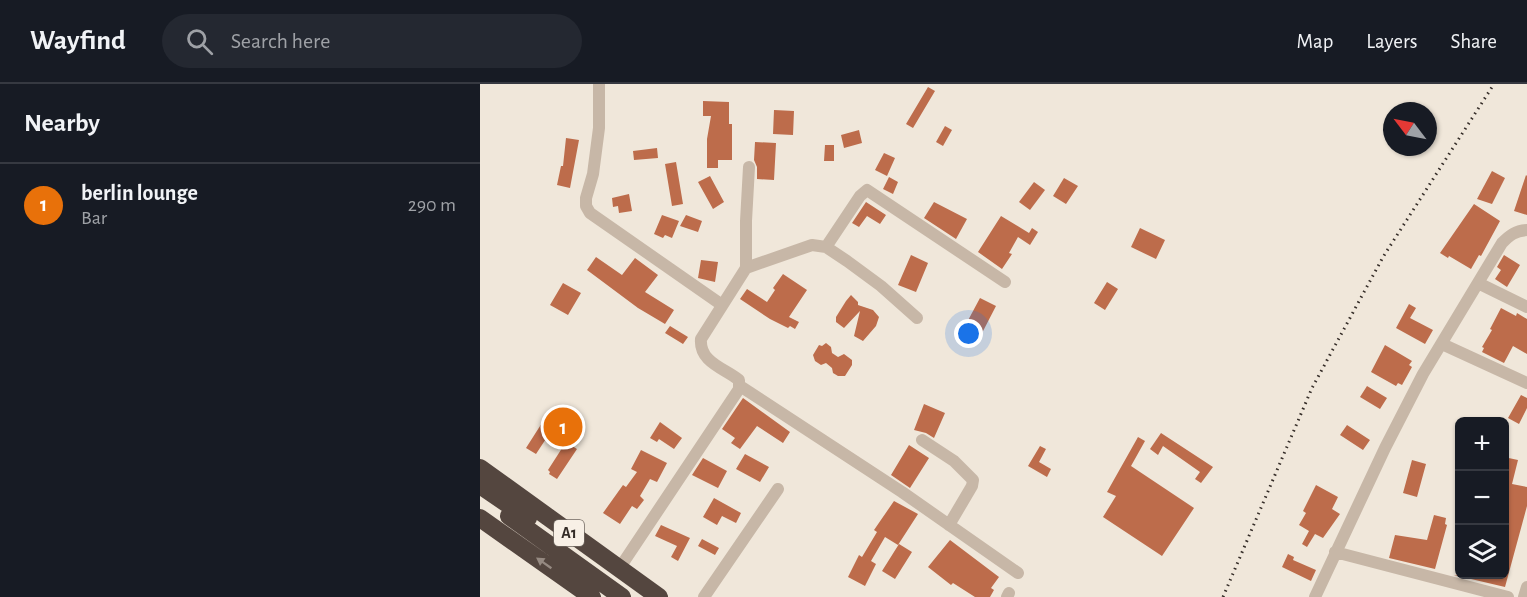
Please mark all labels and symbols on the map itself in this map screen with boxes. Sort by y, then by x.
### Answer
north arrow [1383,102,1437,156]
your location [954,319,983,348]
pin: 1 [544,404,583,450]
road number: A1 [554,520,584,546]
one-way arrow [536,558,552,569]

